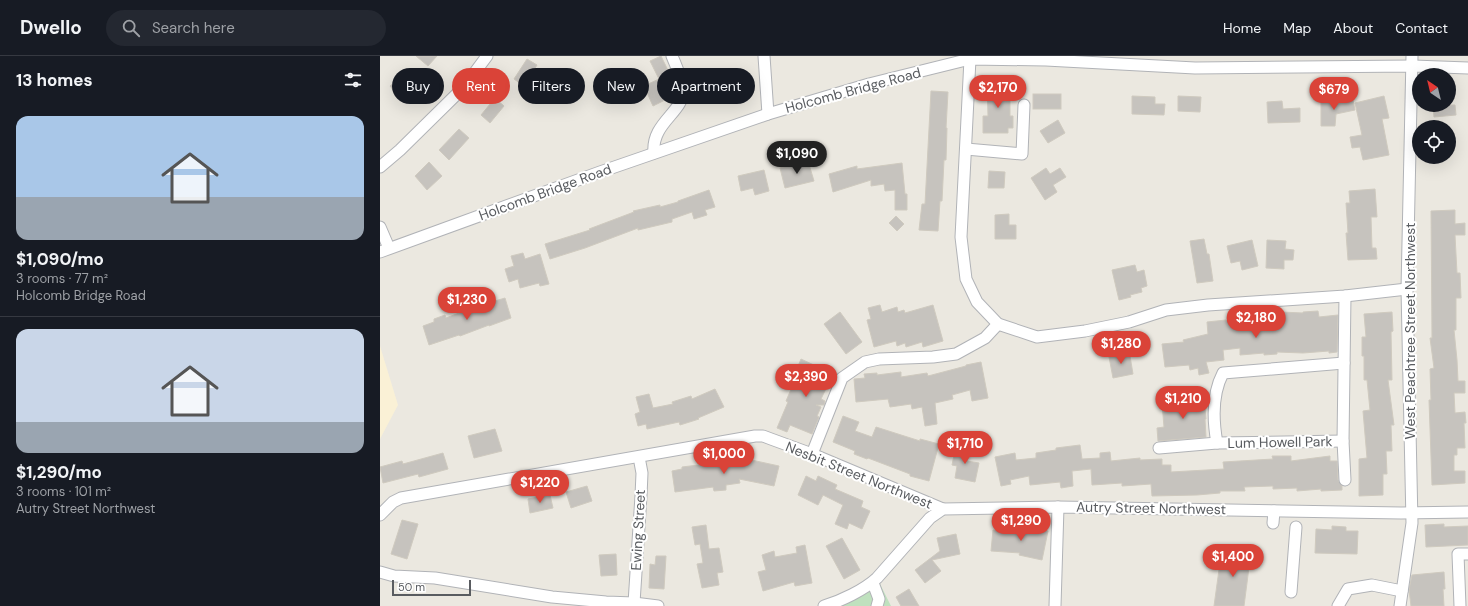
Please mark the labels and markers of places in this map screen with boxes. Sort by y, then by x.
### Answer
pin: $2,170 [965,75,1031,109]
pin: $679 [1310,77,1358,111]
pin: $1,090 [764,141,830,175]
pin: $1,230 [434,287,500,321]
pin: $2,180 [1223,305,1289,339]
pin: $1,280 [1088,331,1154,365]
pin: $2,390 [773,364,839,398]
pin: $1,210 [1150,386,1216,420]
pin: $1,710 [932,431,998,465]
pin: $1,000 [691,441,757,475]
pin: $1,220 [507,470,573,504]
pin: $1,290 [988,508,1054,542]
pin: $1,400 [1200,544,1266,578]

